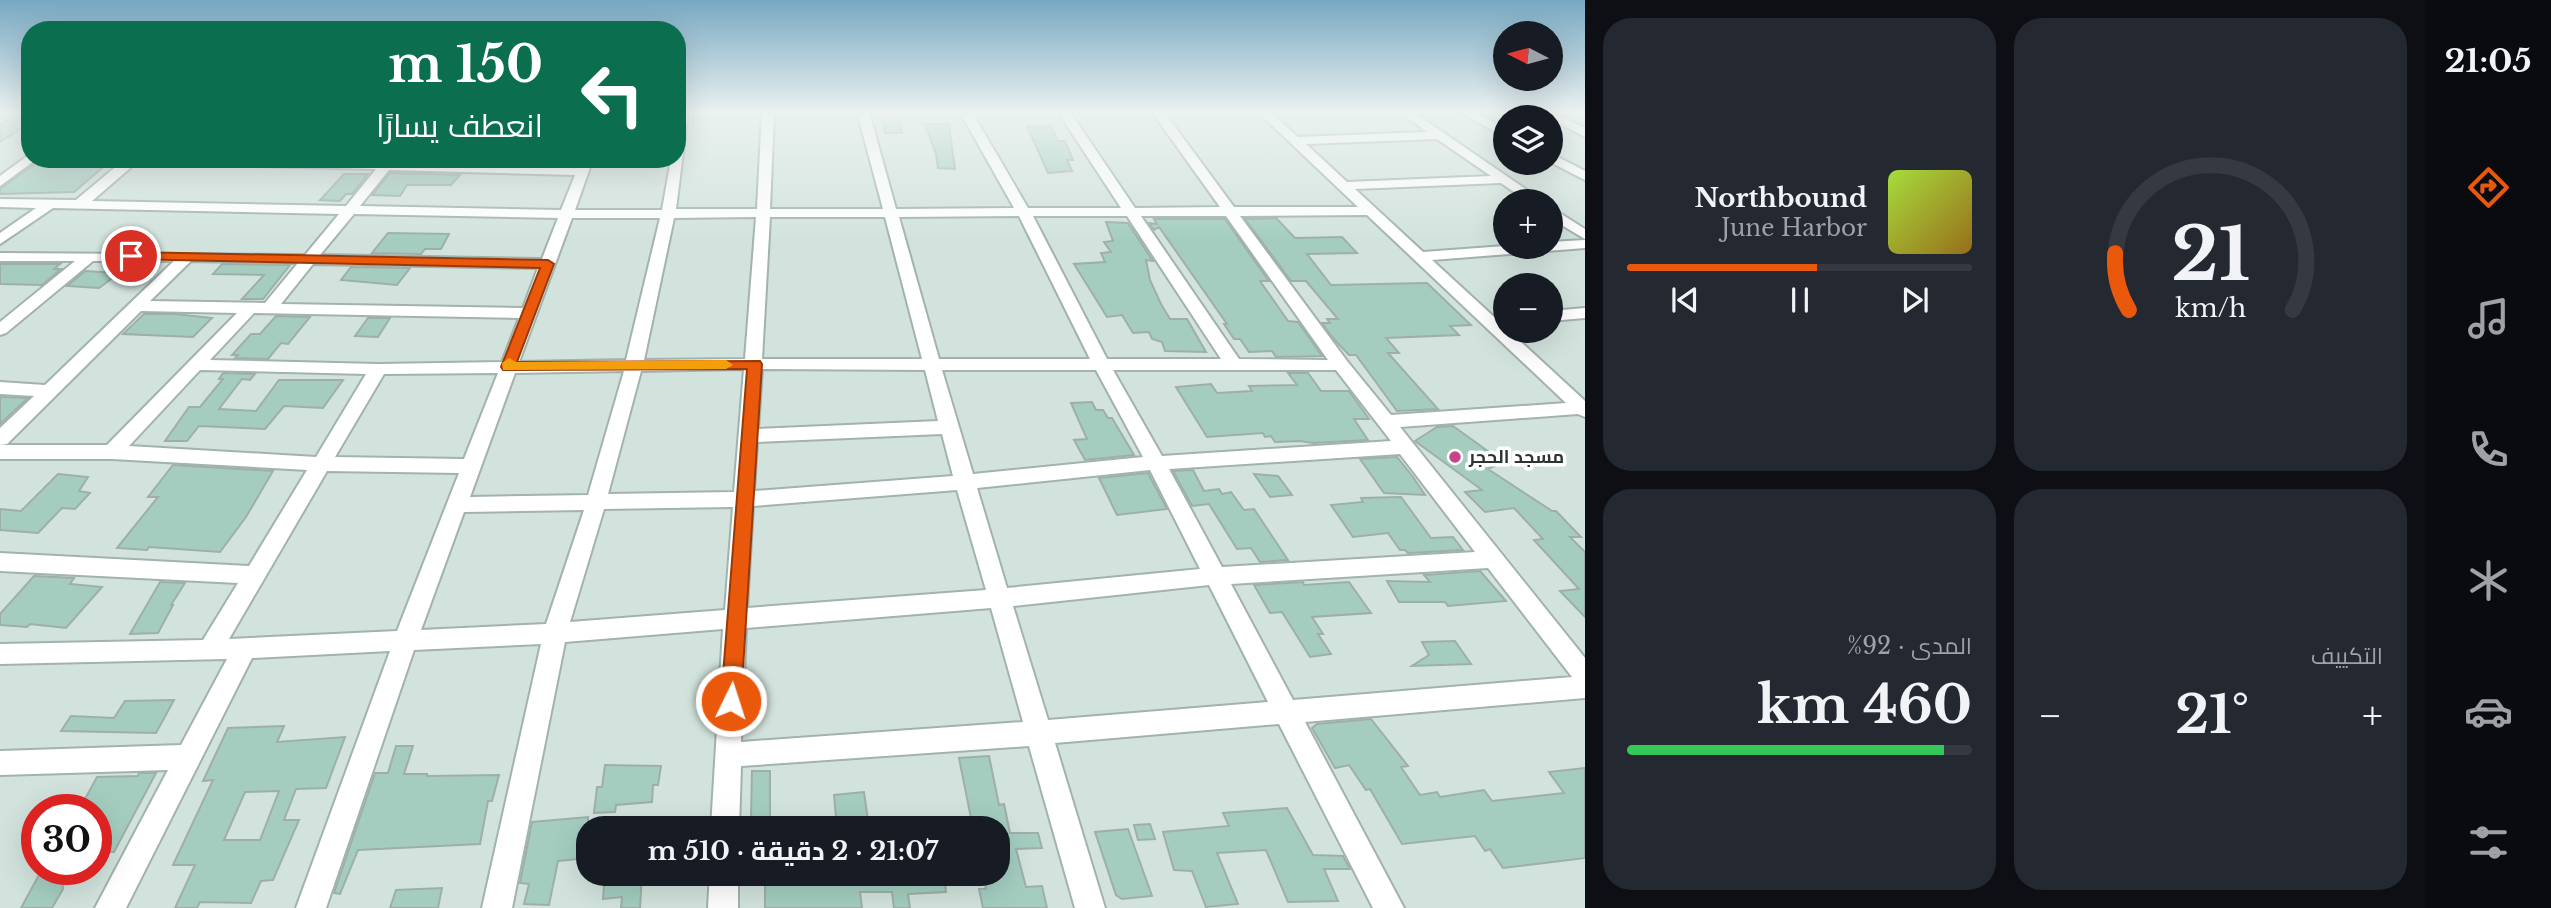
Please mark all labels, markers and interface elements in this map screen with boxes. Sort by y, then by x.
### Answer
north arrow [1493,21,1563,91]
map controls [1493,21,1563,343]
text: 150 m [388,34,543,95]
text: 21:05 [2444,41,2532,81]
icon: left [567,49,658,140]
button: layers [1493,105,1563,175]
text: انعطف يسارًا [376,106,543,146]
icon: directions [2464,163,2513,212]
text: Northbound [1695,182,1867,214]
button: + [1493,189,1563,259]
text: 21 [2171,210,2250,301]
text: June Harbor [1721,214,1867,242]
pin [101,226,161,286]
icon: arrive [112,237,150,275]
button: − [1493,273,1563,343]
icon: previous [1666,281,1704,319]
icon: pause [1781,281,1819,319]
icon: next [1896,281,1934,319]
text: km/h [2175,293,2246,324]
icon: music [2464,294,2513,343]
icon: phone [2464,425,2513,474]
place label: مسجد الحجر [1468,446,1564,468]
marker: مسجد الحجر [1447,449,1463,465]
icon: climate [2464,556,2513,605]
text: المدى · 92% [1847,632,1972,660]
text: التكييف [2311,642,2383,670]
position arrow [694,664,768,738]
text: 460 km [1757,673,1972,737]
text: 21° [2175,683,2249,747]
icon: car [2464,687,2513,736]
text: − [2038,692,2062,739]
text: + [2362,692,2383,739]
speed limit sign: 30 [21,794,112,885]
icon: filters [2464,818,2513,867]
text: 21:07 · 2 دقيقة · 510 m [648,835,938,867]

